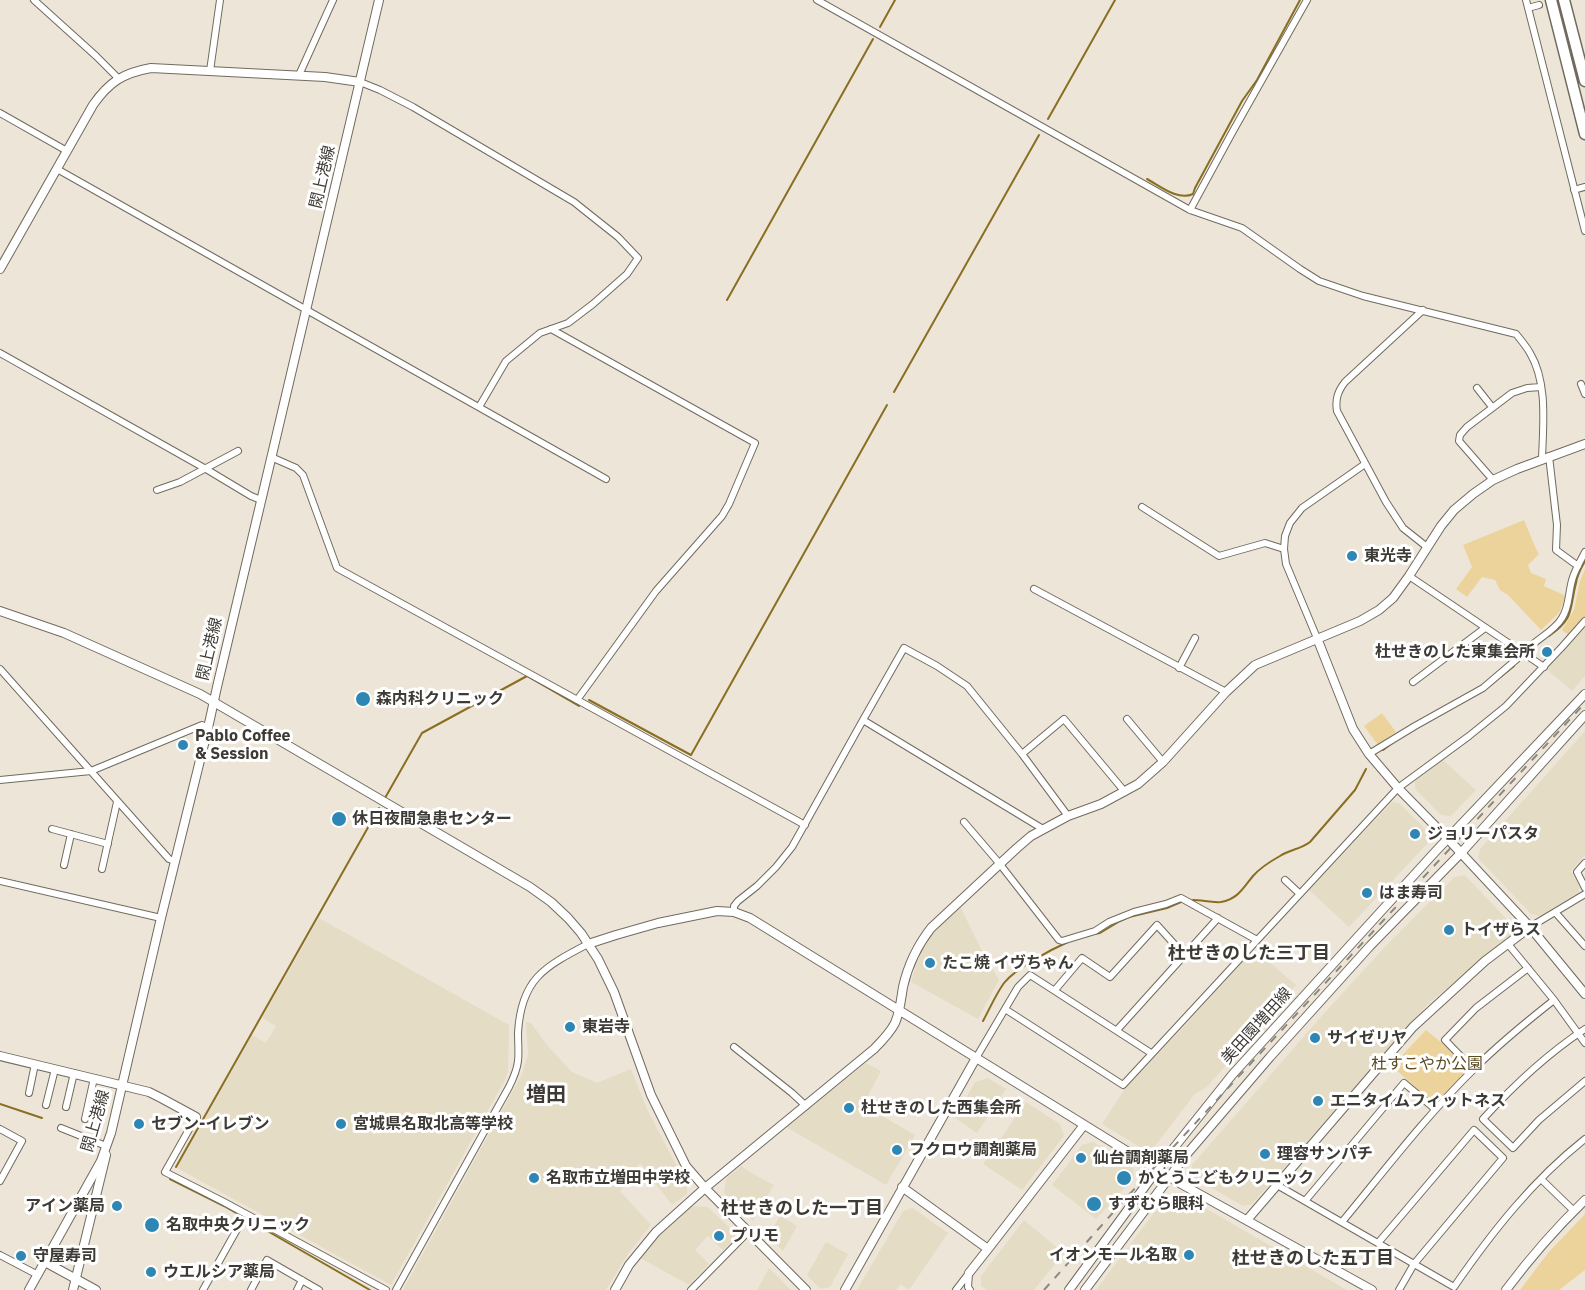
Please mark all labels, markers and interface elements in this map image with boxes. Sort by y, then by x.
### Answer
street label: 閖上港線 [306,144,340,210]
place label: 東光寺 [1364,546,1412,566]
marker: 東光寺 [1345,549,1359,563]
street label: 閖上港線 [193,616,227,682]
place label: 杜せきのした東集会所 [1375,642,1535,662]
marker: 杜せきのした東集会所 [1540,645,1554,659]
place label: 森内科クリニック [376,689,504,709]
marker: 森内科クリニック [354,690,372,708]
place label: Pablo Coffee & Session [195,726,291,764]
marker: Pablo Coffee & Session [176,738,190,752]
place label: 休日夜間急患センター [352,809,512,829]
marker: 休日夜間急患センター [330,810,348,828]
place label: ジョリーパスタ [1427,824,1539,844]
marker: ジョリーパスタ [1408,827,1422,841]
place label: はま寿司 [1379,883,1443,903]
marker: はま寿司 [1360,886,1374,900]
place label: トイザらス [1461,920,1541,940]
marker: トイザらス [1442,923,1456,937]
district label: 杜せきのした三丁目 [1168,943,1330,965]
place label: たこ焼 イヴちゃん [942,953,1074,973]
marker: たこ焼 イヴちゃん [923,956,937,970]
street label: 美田園増田線 [1218,984,1296,1068]
place label: 東岩寺 [582,1017,630,1037]
marker: 東岩寺 [563,1020,577,1034]
place label: サイゼリヤ [1327,1028,1407,1048]
marker: サイゼリヤ [1308,1031,1322,1045]
park label: 杜すこやか公園 [1371,1054,1483,1074]
district label: 増田 [526,1083,566,1107]
street label: 閖上港線 [78,1088,114,1154]
place label: エニタイムフィットネス [1330,1091,1506,1111]
marker: エニタイムフィットネス [1311,1094,1325,1108]
place label: 杜せきのした西集会所 [861,1098,1021,1118]
marker: 杜せきのした西集会所 [842,1101,856,1115]
place label: セブン-イレブン [151,1114,269,1134]
place label: 宮城県名取北高等学校 [353,1114,513,1134]
marker: セブン-イレブン [132,1117,146,1131]
marker: 宮城県名取北高等学校 [334,1117,348,1131]
place label: フクロウ調剤薬局 [909,1140,1037,1160]
marker: フクロウ調剤薬局 [890,1143,904,1157]
place label: 理容サンパチ [1277,1144,1373,1164]
marker: 理容サンパチ [1258,1147,1272,1161]
place label: 仙台調剤薬局 [1093,1148,1189,1168]
marker: 仙台調剤薬局 [1074,1151,1088,1165]
place label: 名取市立増田中学校 [546,1168,690,1188]
place label: かとうこどもクリニック [1138,1168,1314,1188]
marker: かとうこどもクリニック [1115,1169,1133,1187]
marker: 名取市立増田中学校 [527,1171,541,1185]
place label: すずむら眼科 [1108,1194,1204,1214]
marker: すずむら眼科 [1085,1195,1103,1213]
place label: アイン薬局 [25,1196,105,1216]
district label: 杜せきのした一丁目 [721,1198,883,1220]
marker: アイン薬局 [110,1199,124,1213]
place label: 名取中央クリニック [166,1215,310,1235]
marker: 名取中央クリニック [143,1216,161,1234]
place label: プリモ [731,1226,779,1246]
marker: プリモ [712,1229,726,1243]
place label: イオンモール名取 [1049,1245,1177,1265]
place label: 守屋寿司 [33,1246,97,1266]
marker: イオンモール名取 [1182,1248,1196,1262]
district label: 杜せきのした五丁目 [1232,1248,1394,1270]
marker: 守屋寿司 [14,1249,28,1263]
place label: ウエルシア薬局 [163,1262,275,1282]
marker: ウエルシア薬局 [144,1265,158,1279]

